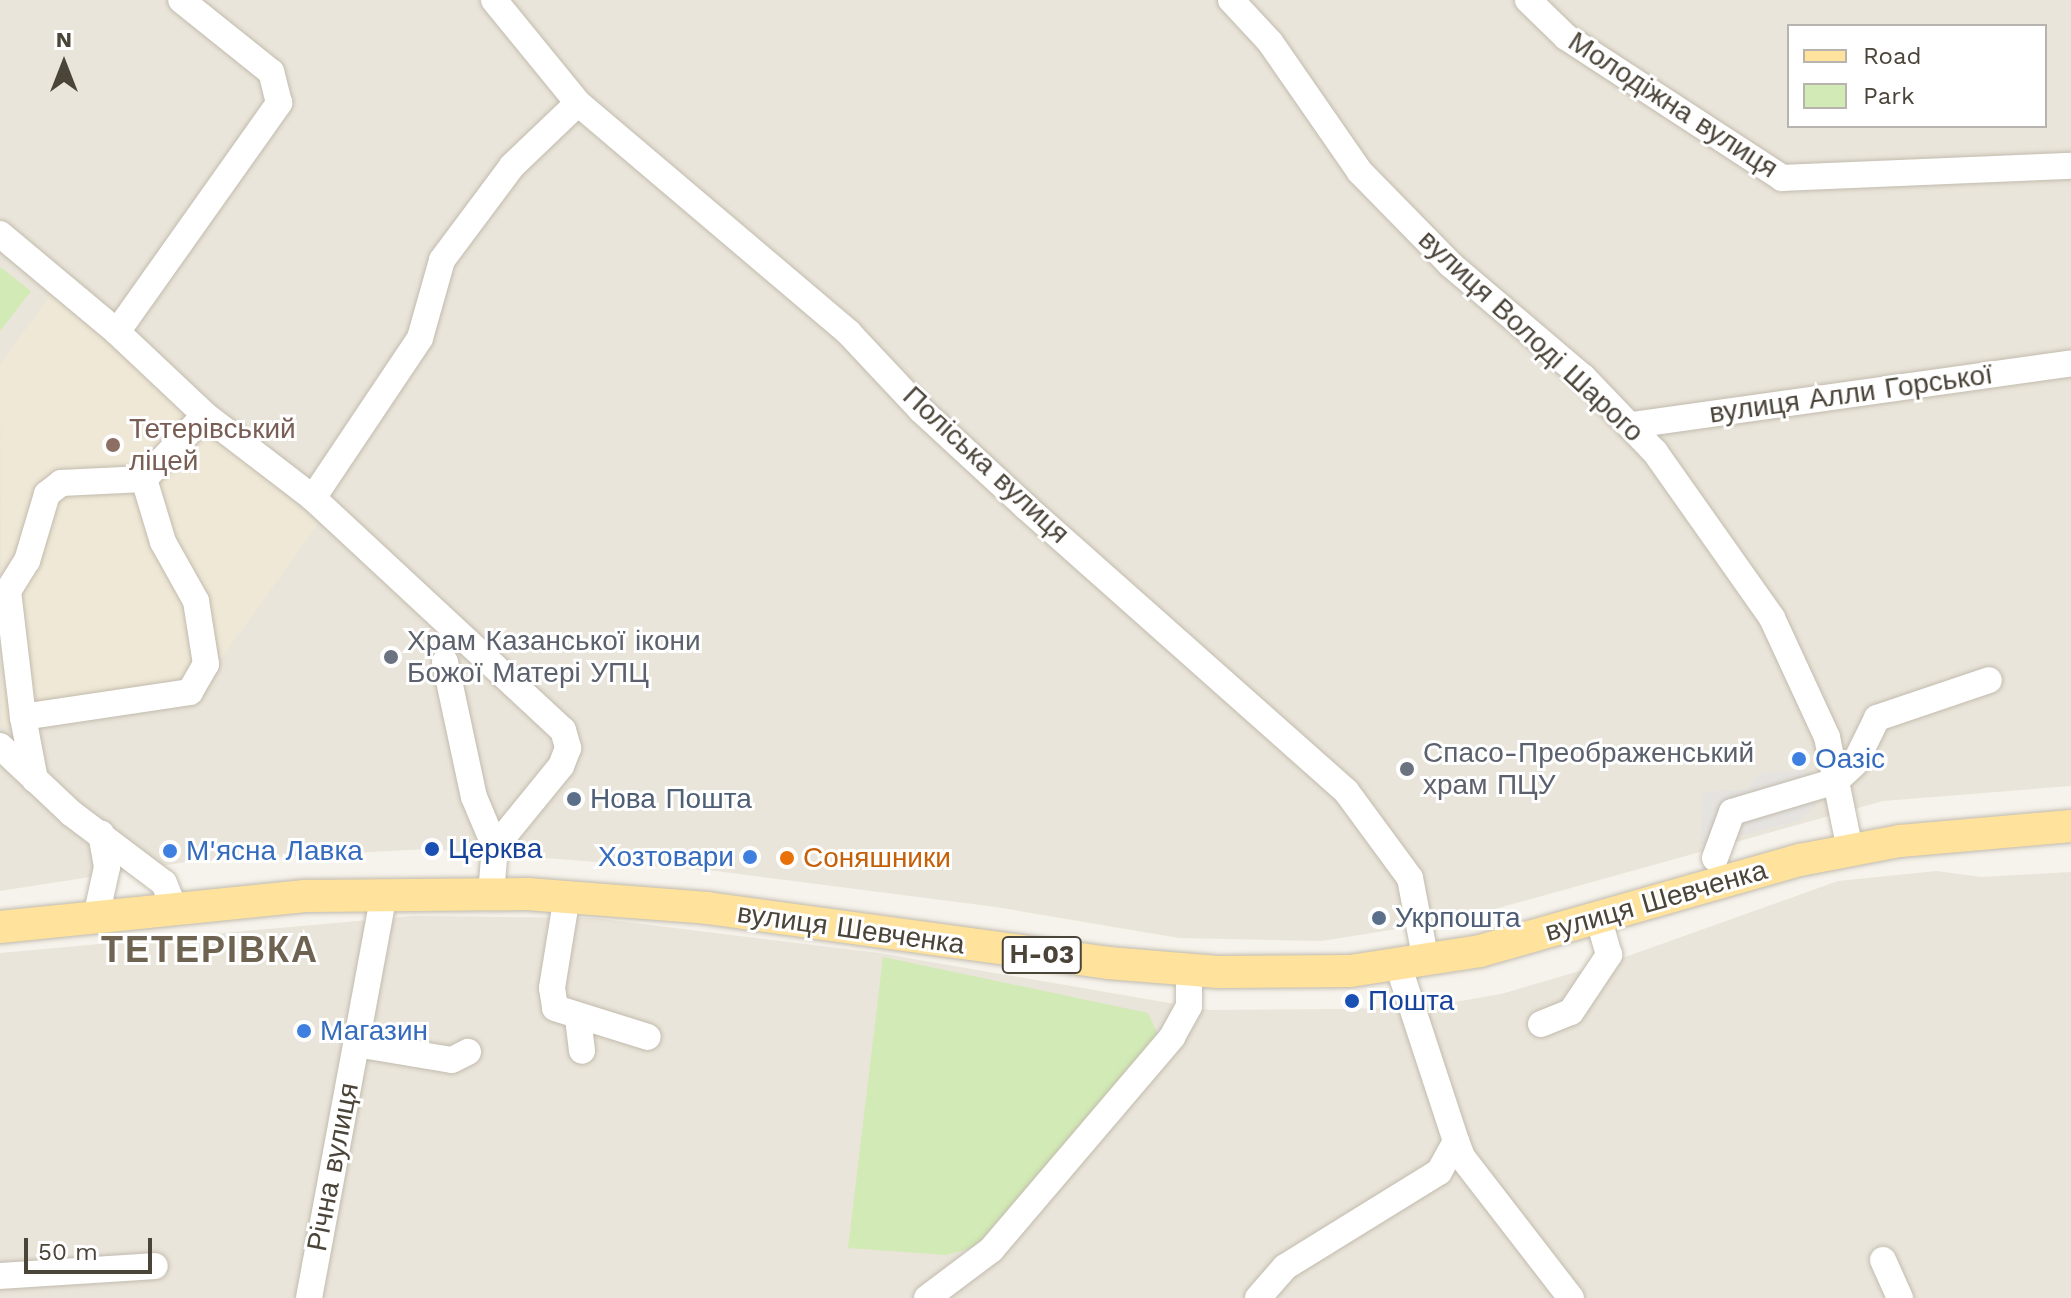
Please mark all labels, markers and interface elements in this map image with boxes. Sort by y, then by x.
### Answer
north arrow [24,24,104,104]
legend [1787,24,2047,128]
street label: Молодіжна вулиця [1562,25,1784,185]
text: N [56,27,72,52]
text: Road [1863,42,1922,70]
text: Park [1863,82,1915,110]
street label: вулиця Володі Шарого [1412,223,1650,449]
street label: вулиця Алли Горської [1707,357,1995,431]
street label: Поліська вулиця [896,379,1076,551]
place label: Тетерівський ліцей [129,412,296,478]
marker: Тетерівський ліцей [104,436,122,454]
place label: Храм Казанської ікони Божої Матері УПЦ [407,624,701,690]
marker: Храм Казанської ікони Божої Матері УПЦ [382,648,400,666]
place label: Спасо-Преображенський храм ПЦУ [1423,736,1754,802]
place label: Оазіс [1815,742,1885,776]
marker: Оазіс [1790,750,1808,768]
marker: Спасо-Преображенський храм ПЦУ [1398,760,1416,778]
place label: Нова Пошта [590,782,752,816]
marker: Нова Пошта [565,790,583,808]
place label: Церква [448,832,542,866]
place label: М'ясна Лавка [186,834,363,868]
marker: Церква [423,840,441,858]
place label: Хозтовари [598,840,734,874]
place label: Соняшники [803,841,951,875]
marker: М'ясна Лавка [161,842,179,860]
marker: Хозтовари [741,848,759,866]
marker: Соняшники [778,849,796,867]
street label: вулиця Шевченка [1541,853,1771,949]
street label: вулиця Шевченка [735,896,967,962]
place label: Укрпошта [1395,901,1521,935]
marker: Укрпошта [1370,909,1388,927]
district label: ТЕТЕРІВКА [101,929,319,973]
road number: Н-03 [1000,933,1084,977]
place label: Пошта [1368,984,1454,1018]
marker: Пошта [1343,992,1361,1010]
place label: Магазин [320,1014,428,1048]
marker: Магазин [295,1022,313,1040]
street label: Річна вулиця [300,1080,366,1254]
scale bar [28,1222,156,1272]
text: 50 m [38,1238,98,1266]

